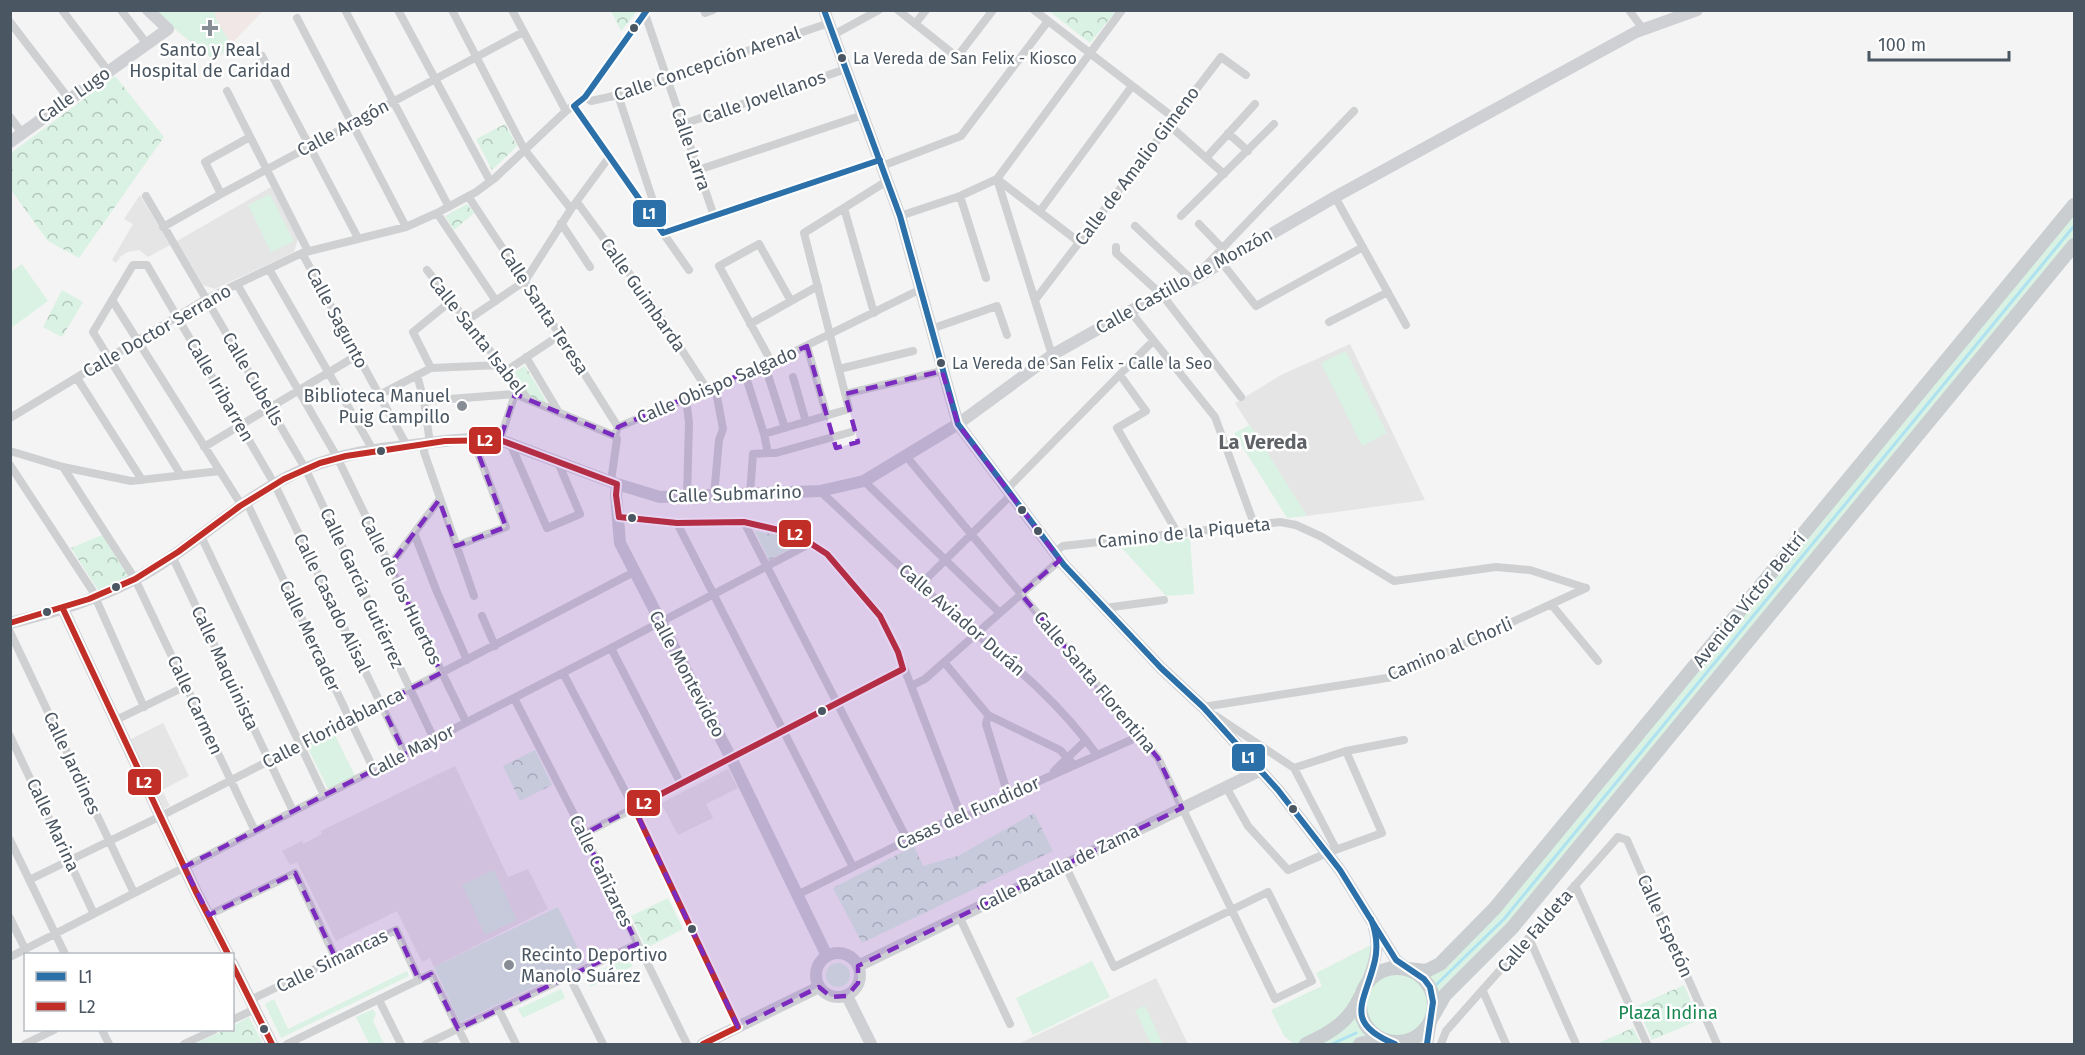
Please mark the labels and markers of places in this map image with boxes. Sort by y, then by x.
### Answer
marker: Santo y Real Hospital de Caridad [201,19,219,37]
unlabelled marker [628,22,640,34]
place label: Santo y Real Hospital de Caridad [129,39,291,82]
place label: La Vereda de San Felix - Kiosco [853,49,1077,68]
marker: La Vereda de San Felix - Kiosco [836,52,848,64]
place label: La Vereda de San Felix - Calle la Seo [952,354,1212,373]
marker: La Vereda de San Felix - Calle la Seo [935,357,947,369]
place label: Biblioteca Manuel Puig Campillo [303,385,450,428]
marker: Biblioteca Manuel Puig Campillo [455,399,469,413]
unlabelled marker [375,445,387,457]
unlabelled marker [1016,504,1028,516]
unlabelled marker [626,512,638,524]
unlabelled marker [1032,525,1044,537]
unlabelled marker [110,581,122,593]
unlabelled marker [41,606,53,618]
unlabelled marker [816,705,828,717]
unlabelled marker [1287,803,1299,815]
unlabelled marker [686,923,698,935]
place label: Recinto Deportivo Manolo Suárez [521,944,668,987]
marker: Recinto Deportivo Manolo Suárez [502,958,516,972]
unlabelled marker [258,1023,270,1035]

